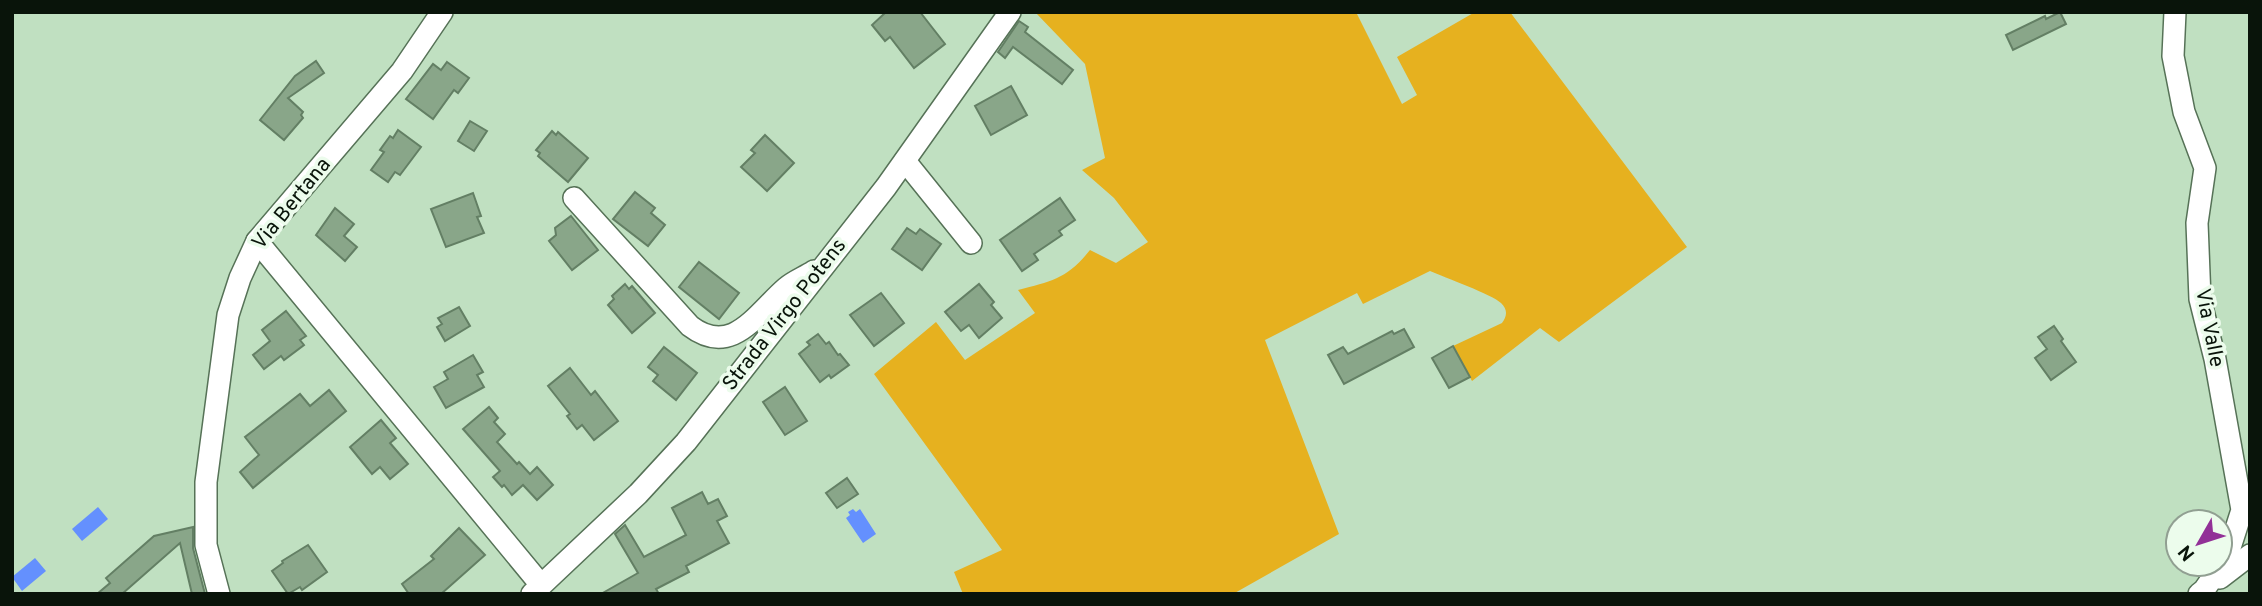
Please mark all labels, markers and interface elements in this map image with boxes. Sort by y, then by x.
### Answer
street label: Via Bertana [247,152,337,256]
street label: Strada Virgo Potens [717,233,853,397]
street label: Via Valle [2188,286,2230,370]
north arrow [2164,508,2234,578]
text: N [2174,540,2201,565]

